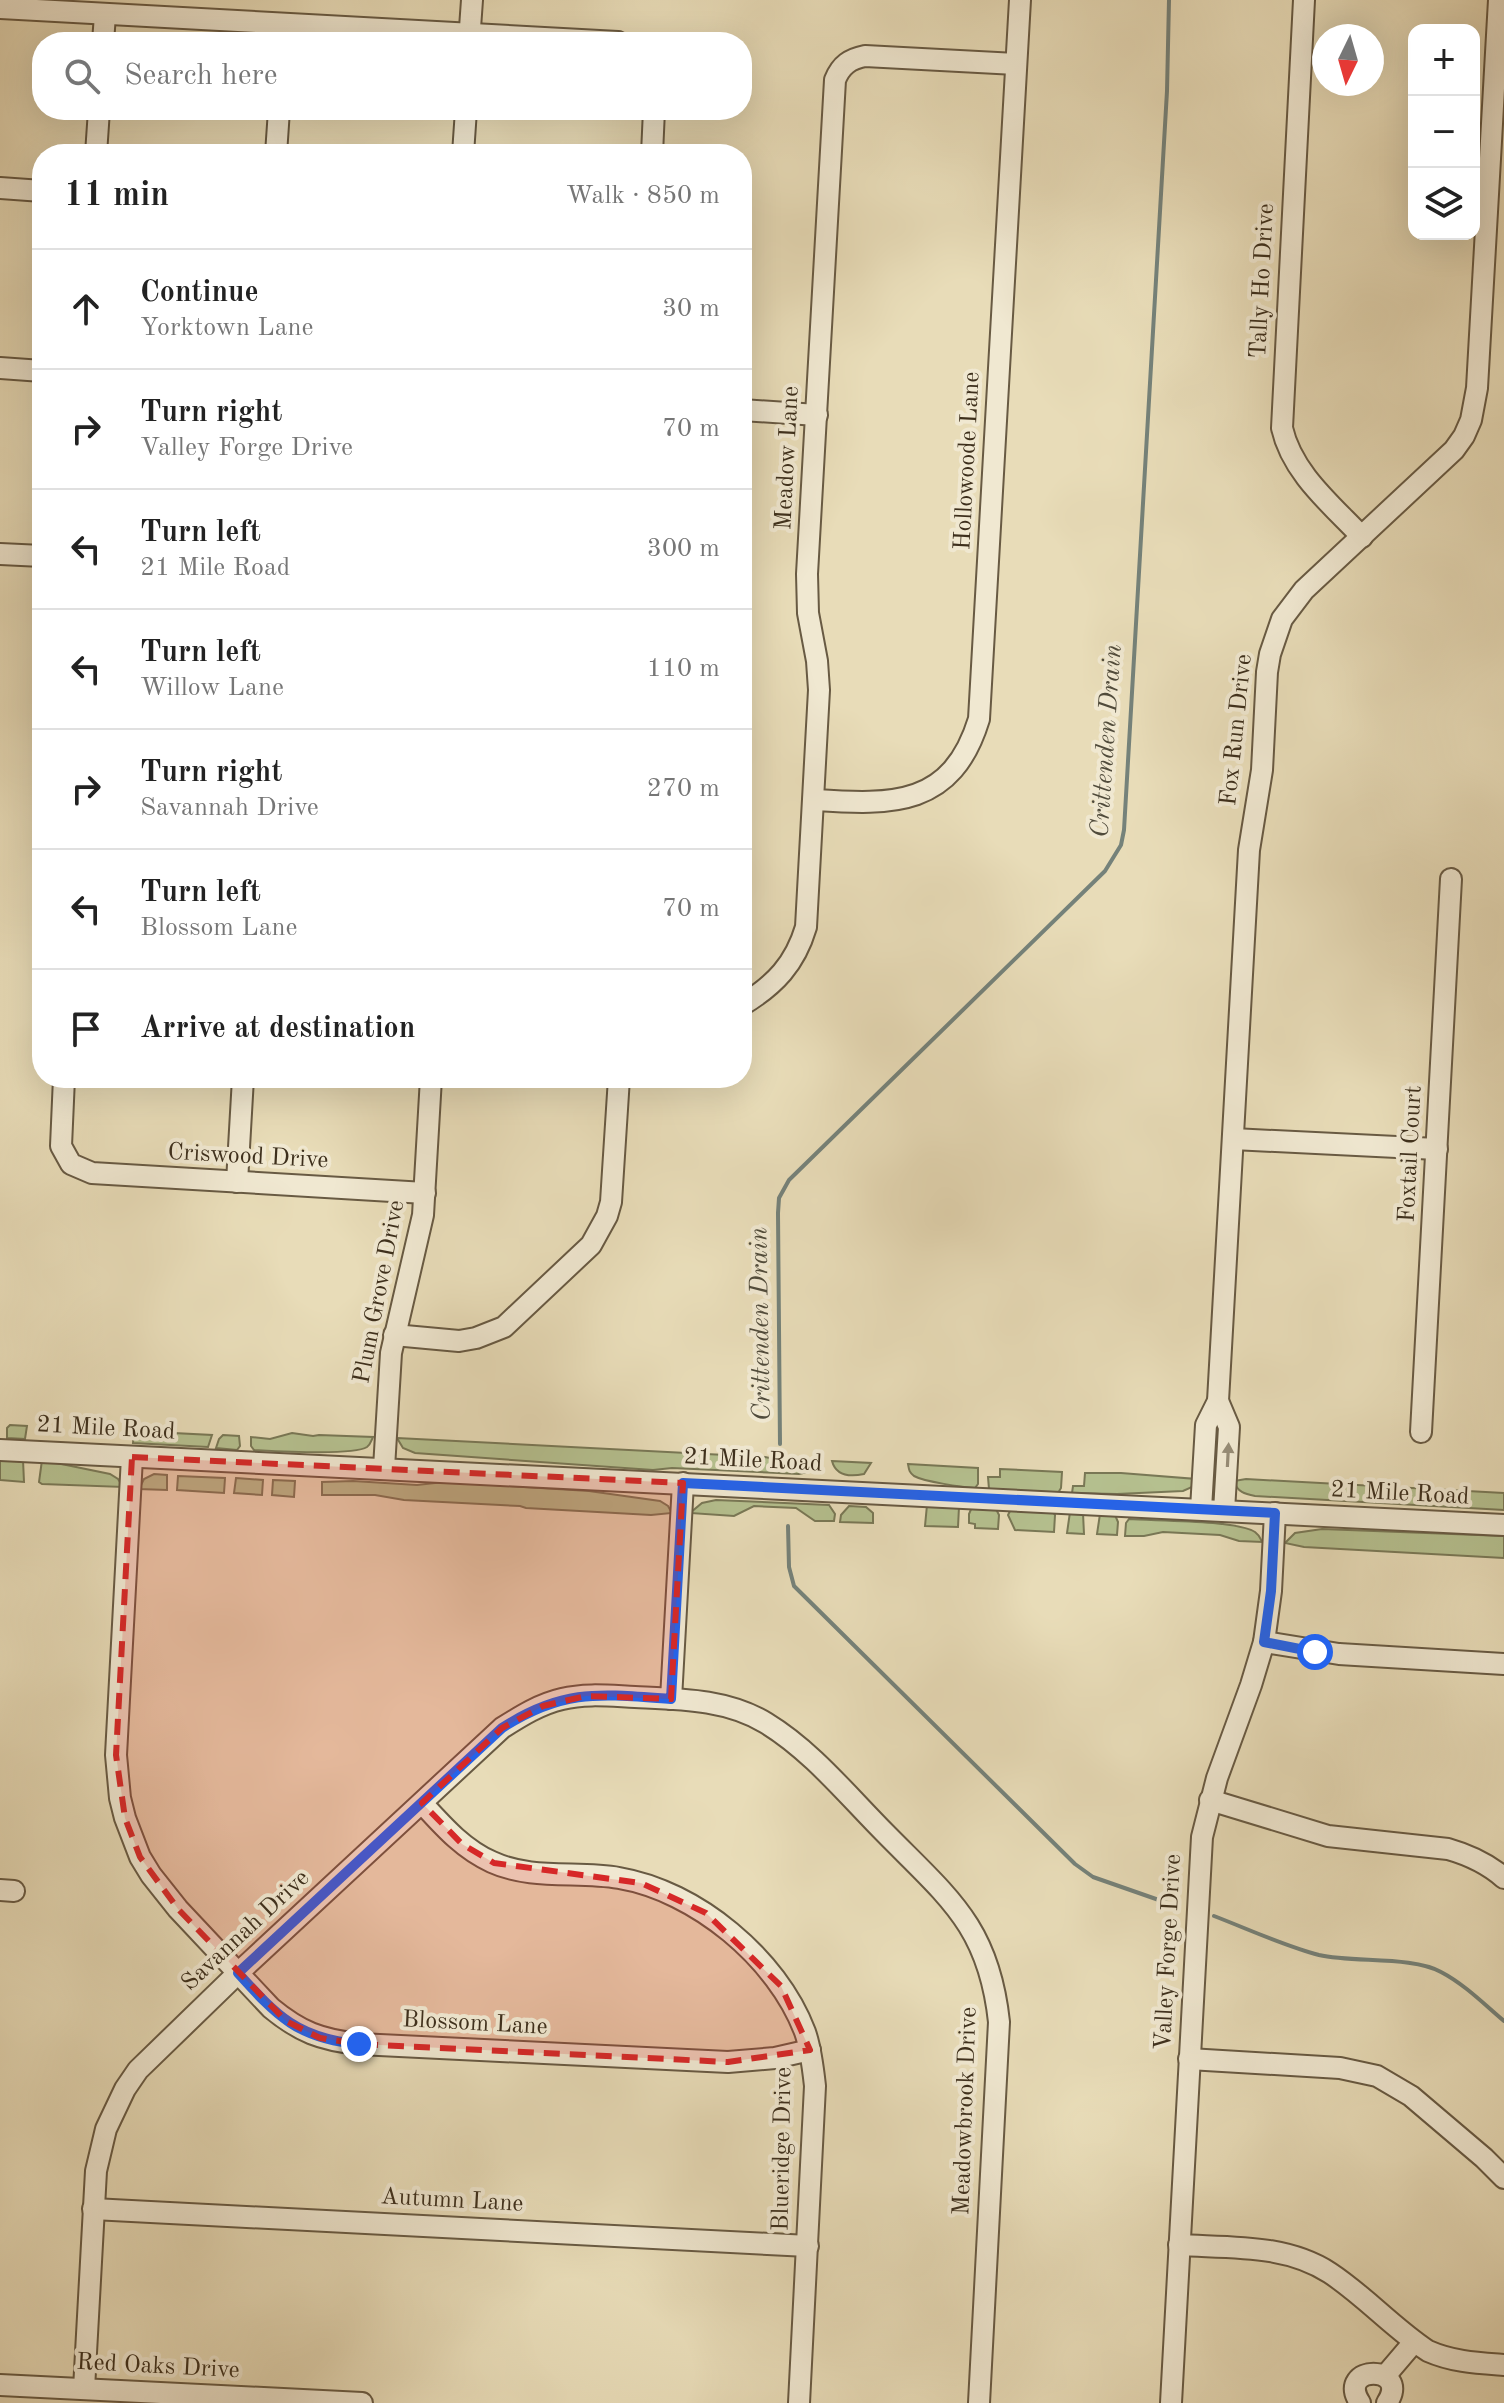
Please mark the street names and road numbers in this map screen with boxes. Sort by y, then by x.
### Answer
street label: Tally Ho Drive [1247,203,1279,359]
street label: Hollowoode Lane [951,371,985,551]
street label: Meadow Lane [772,385,804,531]
street label: Fox Run Drive [1217,653,1257,807]
street label: Foxtail Court [1395,1085,1427,1223]
street label: Criswood Drive [167,1141,329,1173]
street label: Plum Grove Drive [350,1198,410,1386]
street label: 21 Mile Road [36,1413,176,1445]
street label: 21 Mile Road [683,1445,823,1477]
street label: 21 Mile Road [1330,1478,1470,1510]
street label: Valley Forge Drive [1152,1853,1186,2051]
street label: Savannah Drive [177,1866,315,1996]
street label: Meadowbrook Drive [950,2006,982,2216]
street label: Blossom Lane [402,2008,548,2040]
street label: Blueridge Drive [770,2067,796,2231]
street label: Autumn Lane [380,2185,524,2217]
street label: Red Oaks Drive [76,2351,240,2383]

